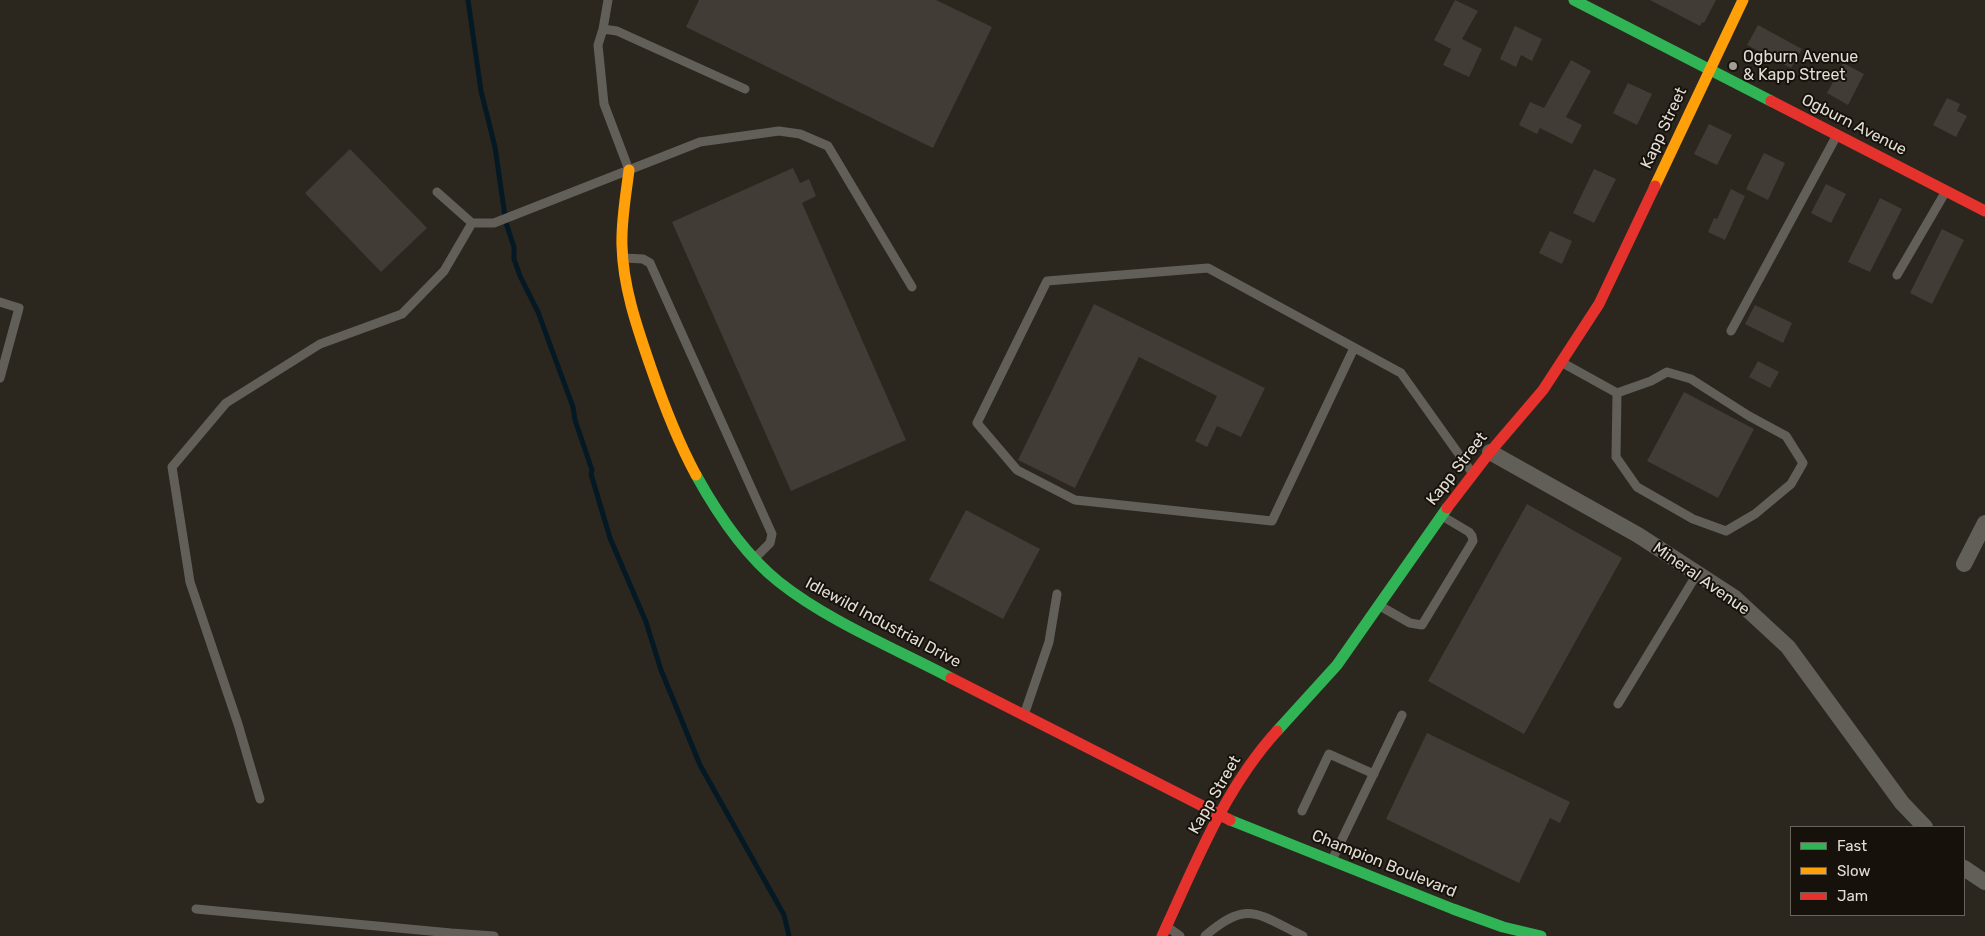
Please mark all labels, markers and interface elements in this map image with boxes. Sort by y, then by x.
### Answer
place label: Ogburn Avenue & Kapp Street [1743,47,1858,85]
marker: Ogburn Avenue & Kapp Street [1727,60,1739,72]
street label: Kapp Street [1637,84,1691,172]
street label: Ogburn Avenue [1798,90,1910,160]
street label: Kapp Street [1422,429,1492,509]
street label: Mineral Avenue [1649,538,1753,620]
street label: Idlewild Industrial Drive [802,574,964,672]
street label: Kapp Street [1185,752,1245,838]
street label: Champion Boulevard [1309,826,1459,902]
legend [1790,826,1965,916]
text: Fast [1837,837,1867,855]
text: Slow [1837,862,1870,880]
text: Jam [1837,887,1868,905]

